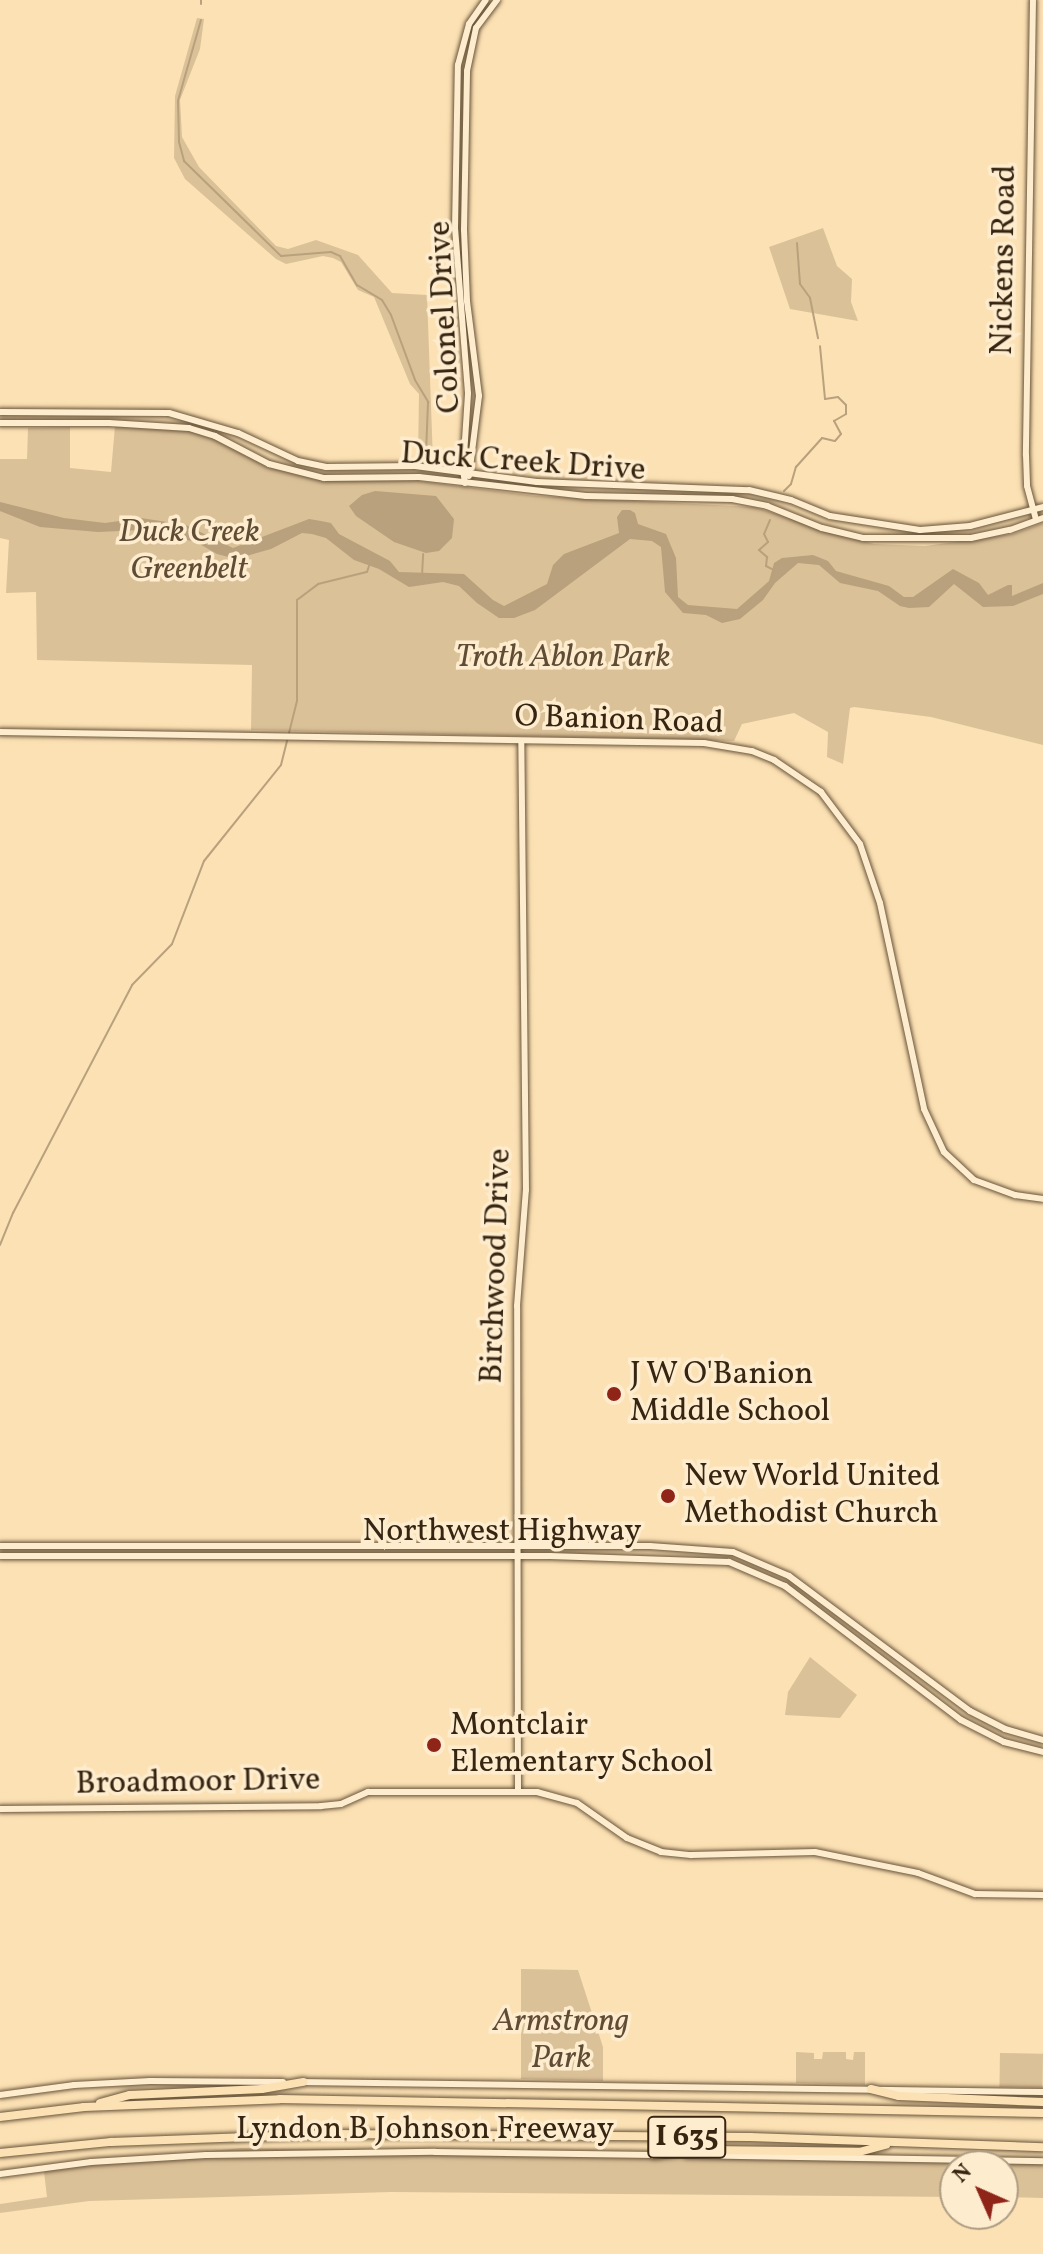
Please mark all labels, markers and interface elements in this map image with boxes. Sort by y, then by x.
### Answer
street label: Nickens Road [984,164,1026,356]
street label: Colonel Drive [422,220,470,414]
street label: Duck Creek Drive [399,435,647,491]
park label: Duck Creek Greenbelt [118,515,260,590]
park label: Troth Ablon Park [456,639,670,677]
street label: O Banion Road [514,698,724,744]
street label: Birchwood Drive [474,1148,520,1384]
place label: J W O'Banion Middle School [630,1357,830,1432]
marker: J W O'Banion Middle School [605,1385,623,1403]
place label: New World United Methodist Church [684,1459,942,1534]
marker: New World United Methodist Church [659,1487,677,1505]
street label: Northwest Highway [362,1513,642,1551]
place label: Montclair Elementary School [450,1708,714,1783]
marker: Montclair Elementary School [425,1736,443,1754]
street label: Broadmoor Drive [75,1762,321,1804]
park label: Armstrong Park [493,2004,629,2079]
street label: Lyndon B Johnson Freeway [236,2111,614,2149]
road number: I 635 [647,2111,727,2163]
north arrow [939,2150,1019,2230]
text: N [946,2157,980,2191]

